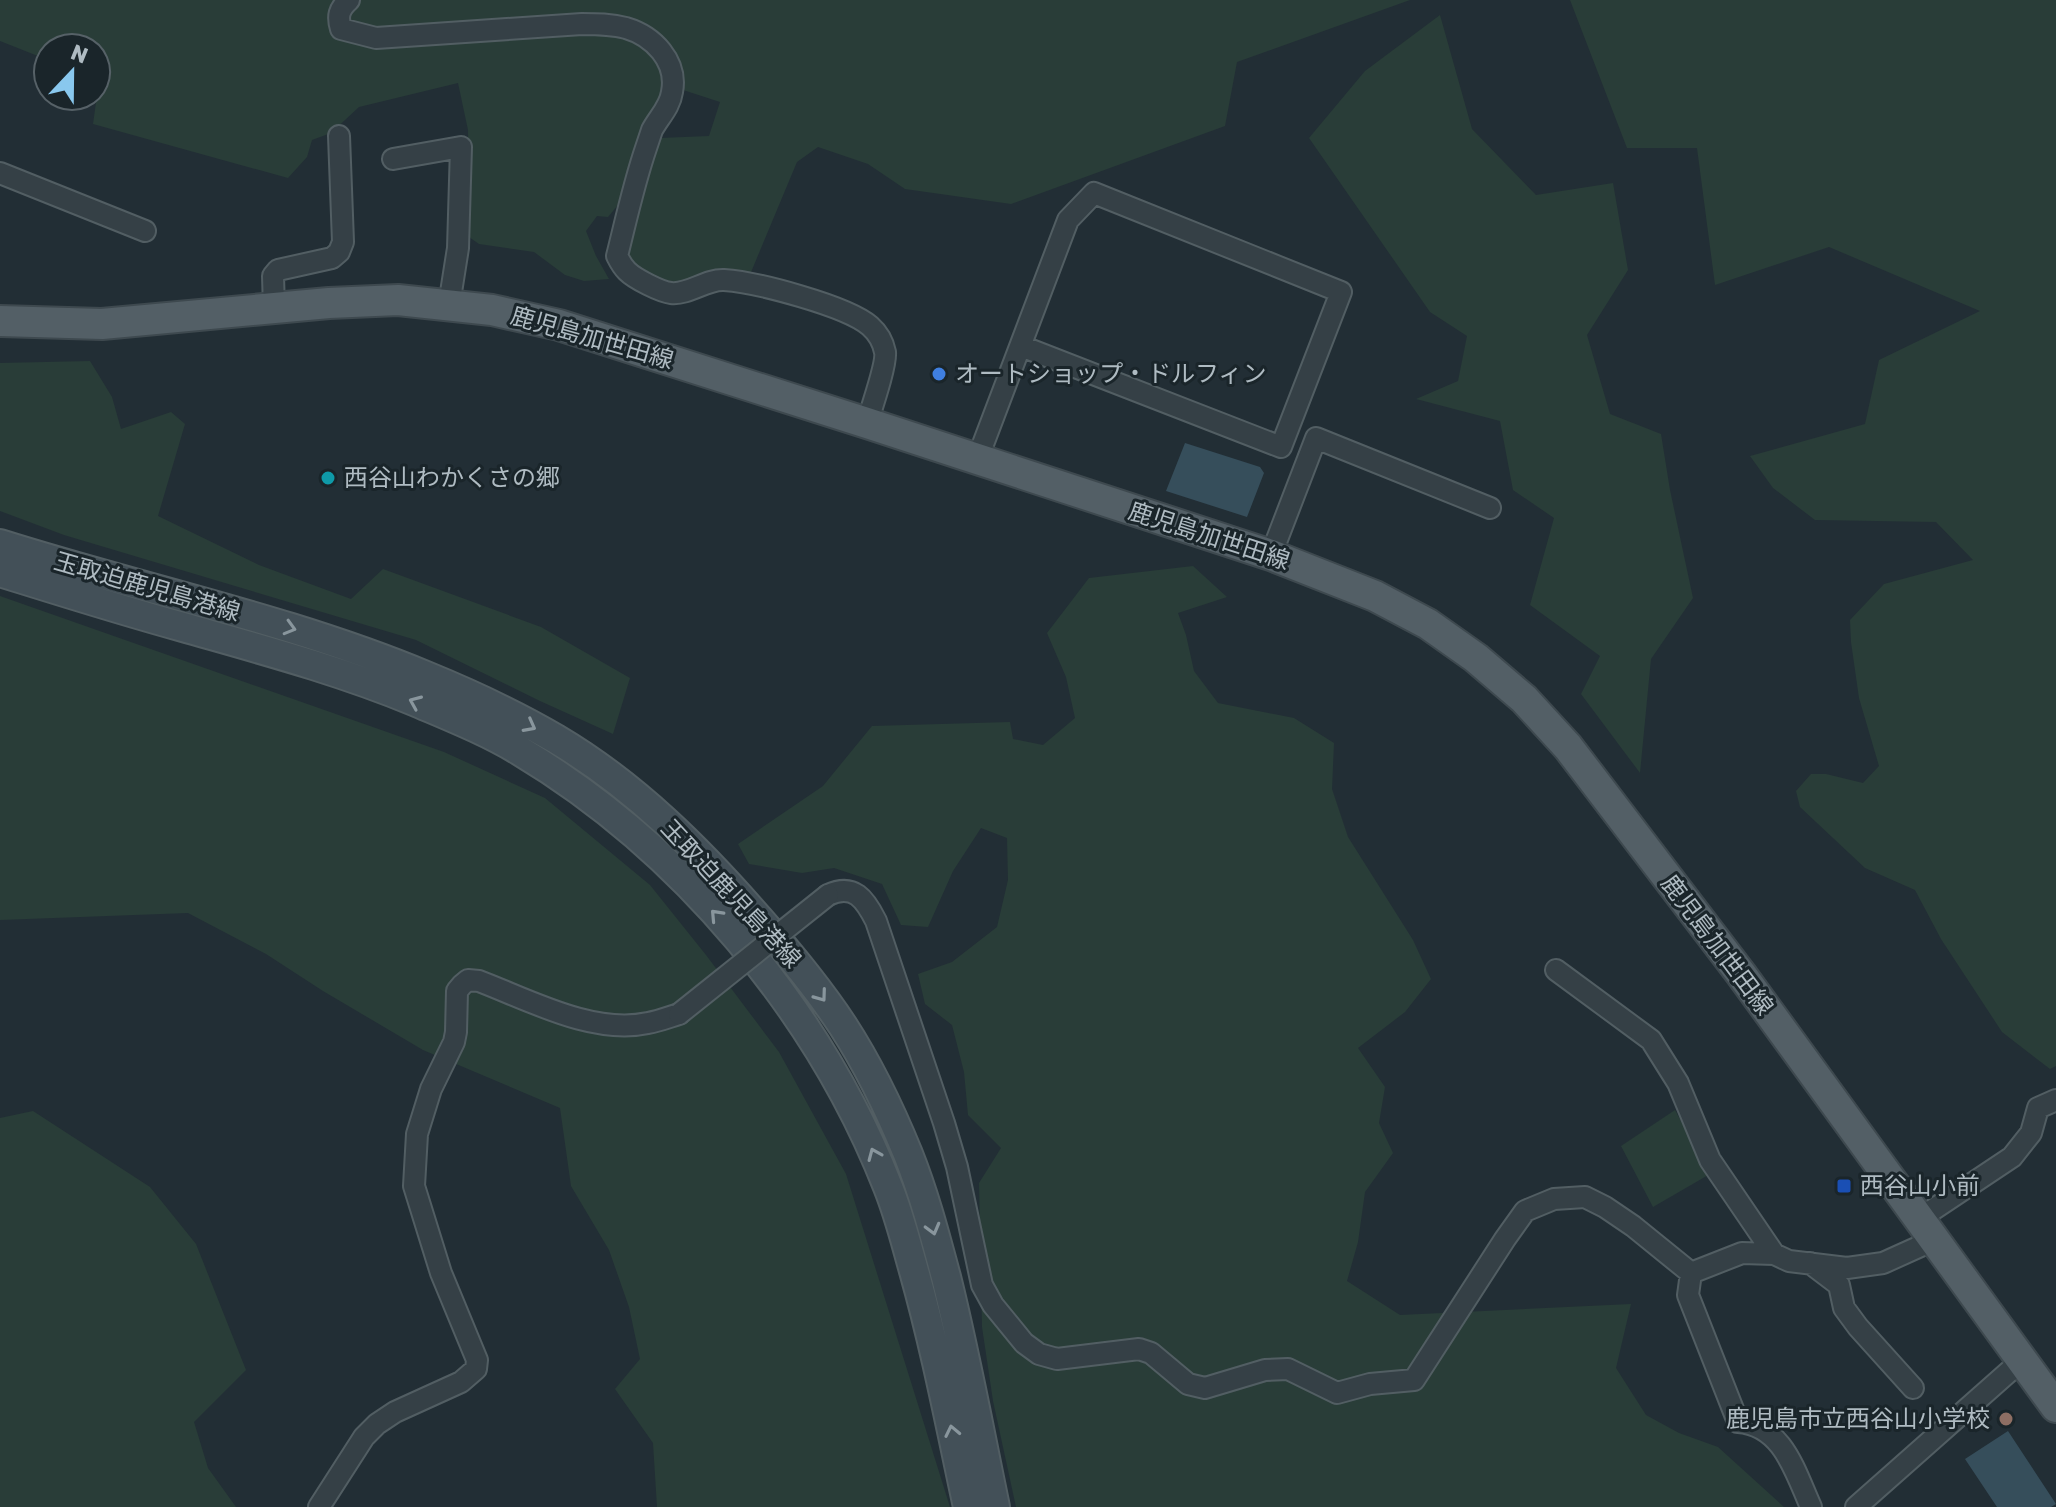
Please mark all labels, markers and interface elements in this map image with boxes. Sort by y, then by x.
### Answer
north arrow [32,32,112,112]
text: N [67,38,92,69]
street label: 鹿児島加世田線 [507,301,677,375]
place label: オートショップ・ドルフィン [955,360,1267,388]
marker: オートショップ・ドルフィン [930,365,948,383]
place label: 西谷山わかくさの郷 [344,464,560,492]
marker: 西谷山わかくさの郷 [319,469,337,487]
street label: 鹿児島加世田線 [1125,497,1293,575]
street label: 玉取迫鹿児島港線 [51,547,243,627]
one-way arrow [283,618,297,635]
one-way arrow [409,695,423,712]
one-way arrow [522,716,536,732]
street label: 玉取迫鹿児島港線 [655,814,807,974]
street label: 鹿児島加世田線 [1655,869,1779,1021]
one-way arrow [711,910,726,924]
one-way arrow [811,987,826,1001]
one-way arrow [868,1148,884,1162]
place label: 西谷山小前 [1860,1172,1980,1200]
marker: 西谷山小前 [1835,1177,1853,1195]
one-way arrow [924,1221,940,1235]
place label: 鹿児島市立西谷山小学校 [1726,1405,1990,1433]
marker: 鹿児島市立西谷山小学校 [1997,1410,2015,1428]
one-way arrow [944,1424,961,1437]

